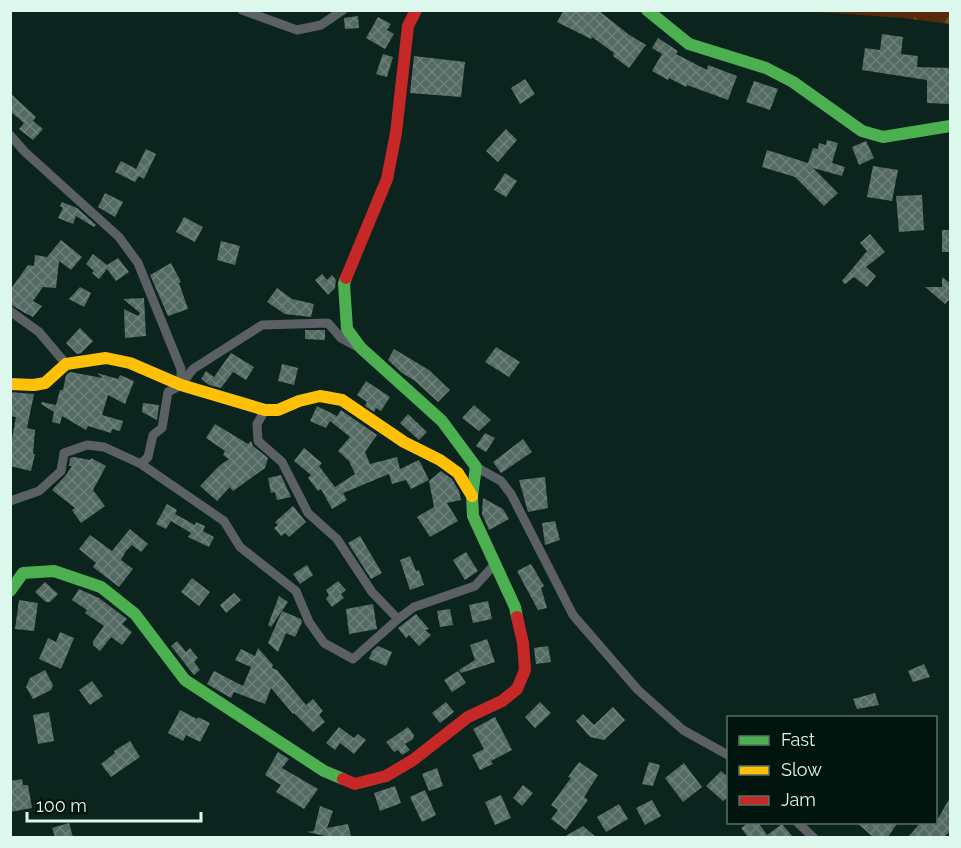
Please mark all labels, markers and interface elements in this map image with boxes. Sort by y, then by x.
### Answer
legend [727,716,937,824]
text: Fast [781,729,815,750]
text: Slow [781,759,822,780]
scale bar [27,785,201,823]
text: Jam [781,789,816,810]
text: 100 m [36,795,87,816]

